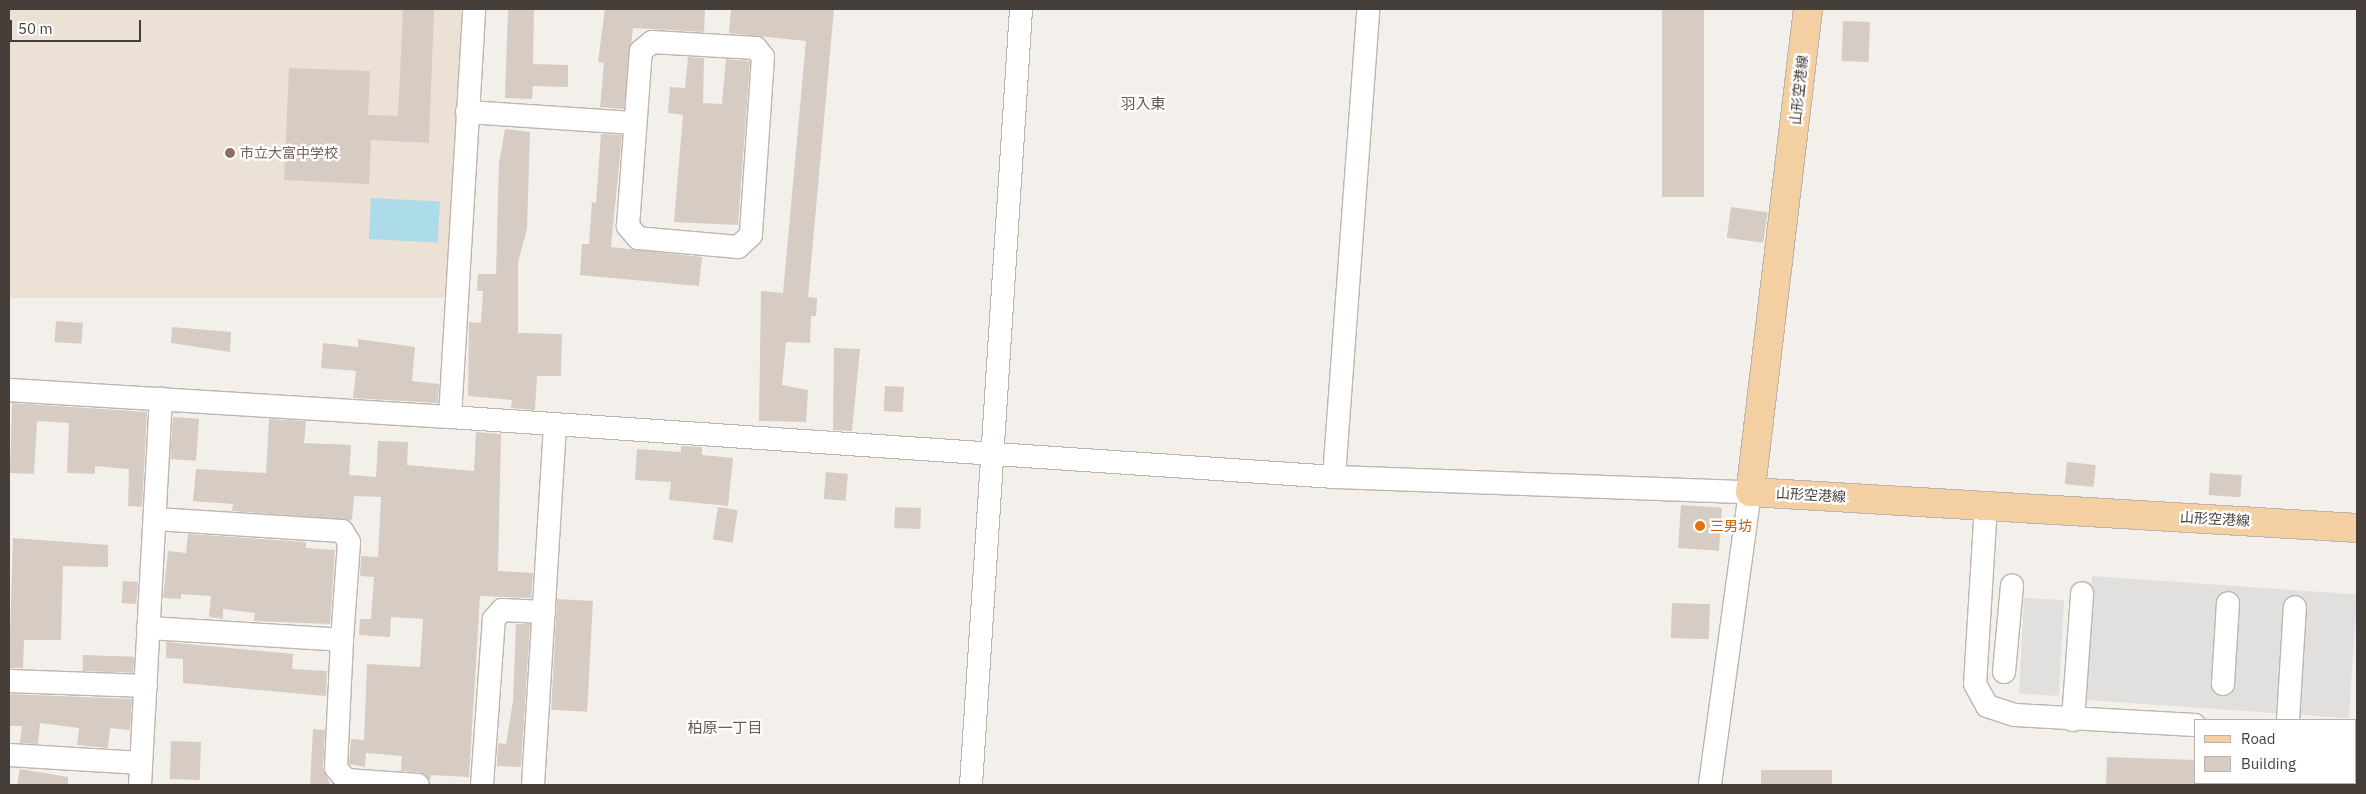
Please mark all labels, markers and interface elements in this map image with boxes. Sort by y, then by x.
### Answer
scale bar [12,10,144,42]
text: 50 m [18,19,53,38]
street label: 山形空港線 [1787,54,1811,126]
district label: 羽入東 [1121,95,1165,113]
place label: 市立大富中学校 [240,145,338,161]
marker: 市立大富中学校 [224,147,236,159]
street label: 山形空港線 [1776,485,1846,505]
street label: 山形空港線 [2180,509,2250,529]
place label: 三男坊 [1710,518,1752,534]
marker: 三男坊 [1694,520,1706,532]
district label: 柏原一丁目 [688,719,762,737]
legend [2194,719,2356,784]
text: Road [2241,729,2276,748]
text: Building [2241,754,2296,773]

